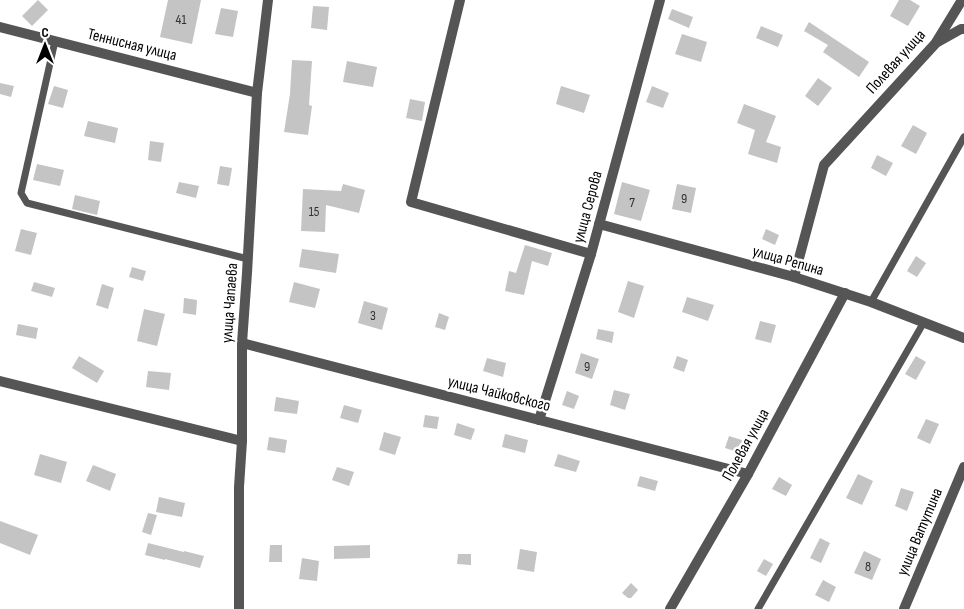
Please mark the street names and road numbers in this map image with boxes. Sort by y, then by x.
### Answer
street label: Теннисная улица [86,25,178,65]
street label: Полевая улица [862,26,930,98]
street label: улица Серова [569,169,607,245]
street label: улица Репина [750,242,826,280]
street label: улица Чапаева [218,262,242,344]
street label: улица Чайковского [446,372,552,416]
street label: Полевая улица [718,406,774,484]
street label: улица Ватутина [893,485,947,579]

